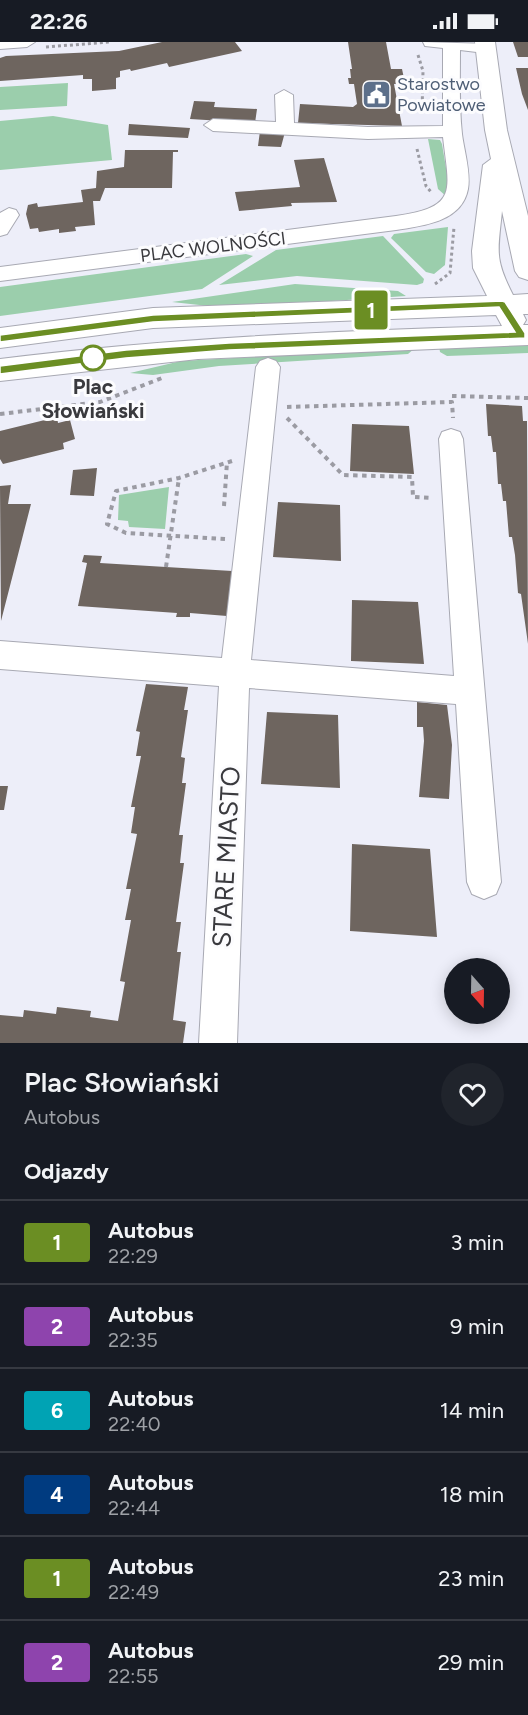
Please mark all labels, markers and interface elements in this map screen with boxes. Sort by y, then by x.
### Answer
text: 22:26 [30,8,88,35]
place label: Starostwo Powiatowe [397,73,486,116]
public building icon: Starostwo Powiatowe [360,78,392,110]
street label: PLAC WOLNOŚCI [139,227,287,267]
line badge: 1 [352,290,391,330]
text: 1 [367,298,375,323]
marker: Plac Słowiański [80,345,106,371]
place label: Plac Słowiański [41,374,145,423]
street label: STARE MIASTO [205,766,247,948]
north arrow [444,958,510,1024]
map controls [444,958,510,1024]
button: heart [441,1063,504,1126]
text: Plac Słowiański [24,1065,219,1099]
text: Autobus [24,1105,100,1129]
text: Odjazdy [24,1158,109,1185]
text: Autobus [108,1217,194,1244]
text: 3 min [450,1229,504,1256]
text: 1 [53,1230,61,1255]
text: 22:29 [108,1244,158,1268]
text: Autobus [108,1301,194,1328]
text: 9 min [450,1313,504,1340]
text: 2 [51,1314,63,1339]
text: 22:35 [108,1328,158,1352]
text: Autobus [108,1385,194,1412]
text: 14 min [440,1397,504,1424]
text: 6 [51,1398,63,1423]
text: 22:40 [108,1412,161,1436]
text: Autobus [108,1469,194,1496]
text: 18 min [440,1481,504,1508]
text: 4 [50,1482,64,1507]
text: 22:44 [108,1496,160,1520]
text: Autobus [108,1553,194,1580]
text: 23 min [438,1565,504,1592]
text: 1 [53,1566,61,1591]
text: 22:49 [108,1580,159,1604]
text: Autobus [108,1637,194,1664]
text: 29 min [438,1649,504,1676]
text: 2 [51,1650,63,1675]
text: 22:55 [108,1664,158,1688]

